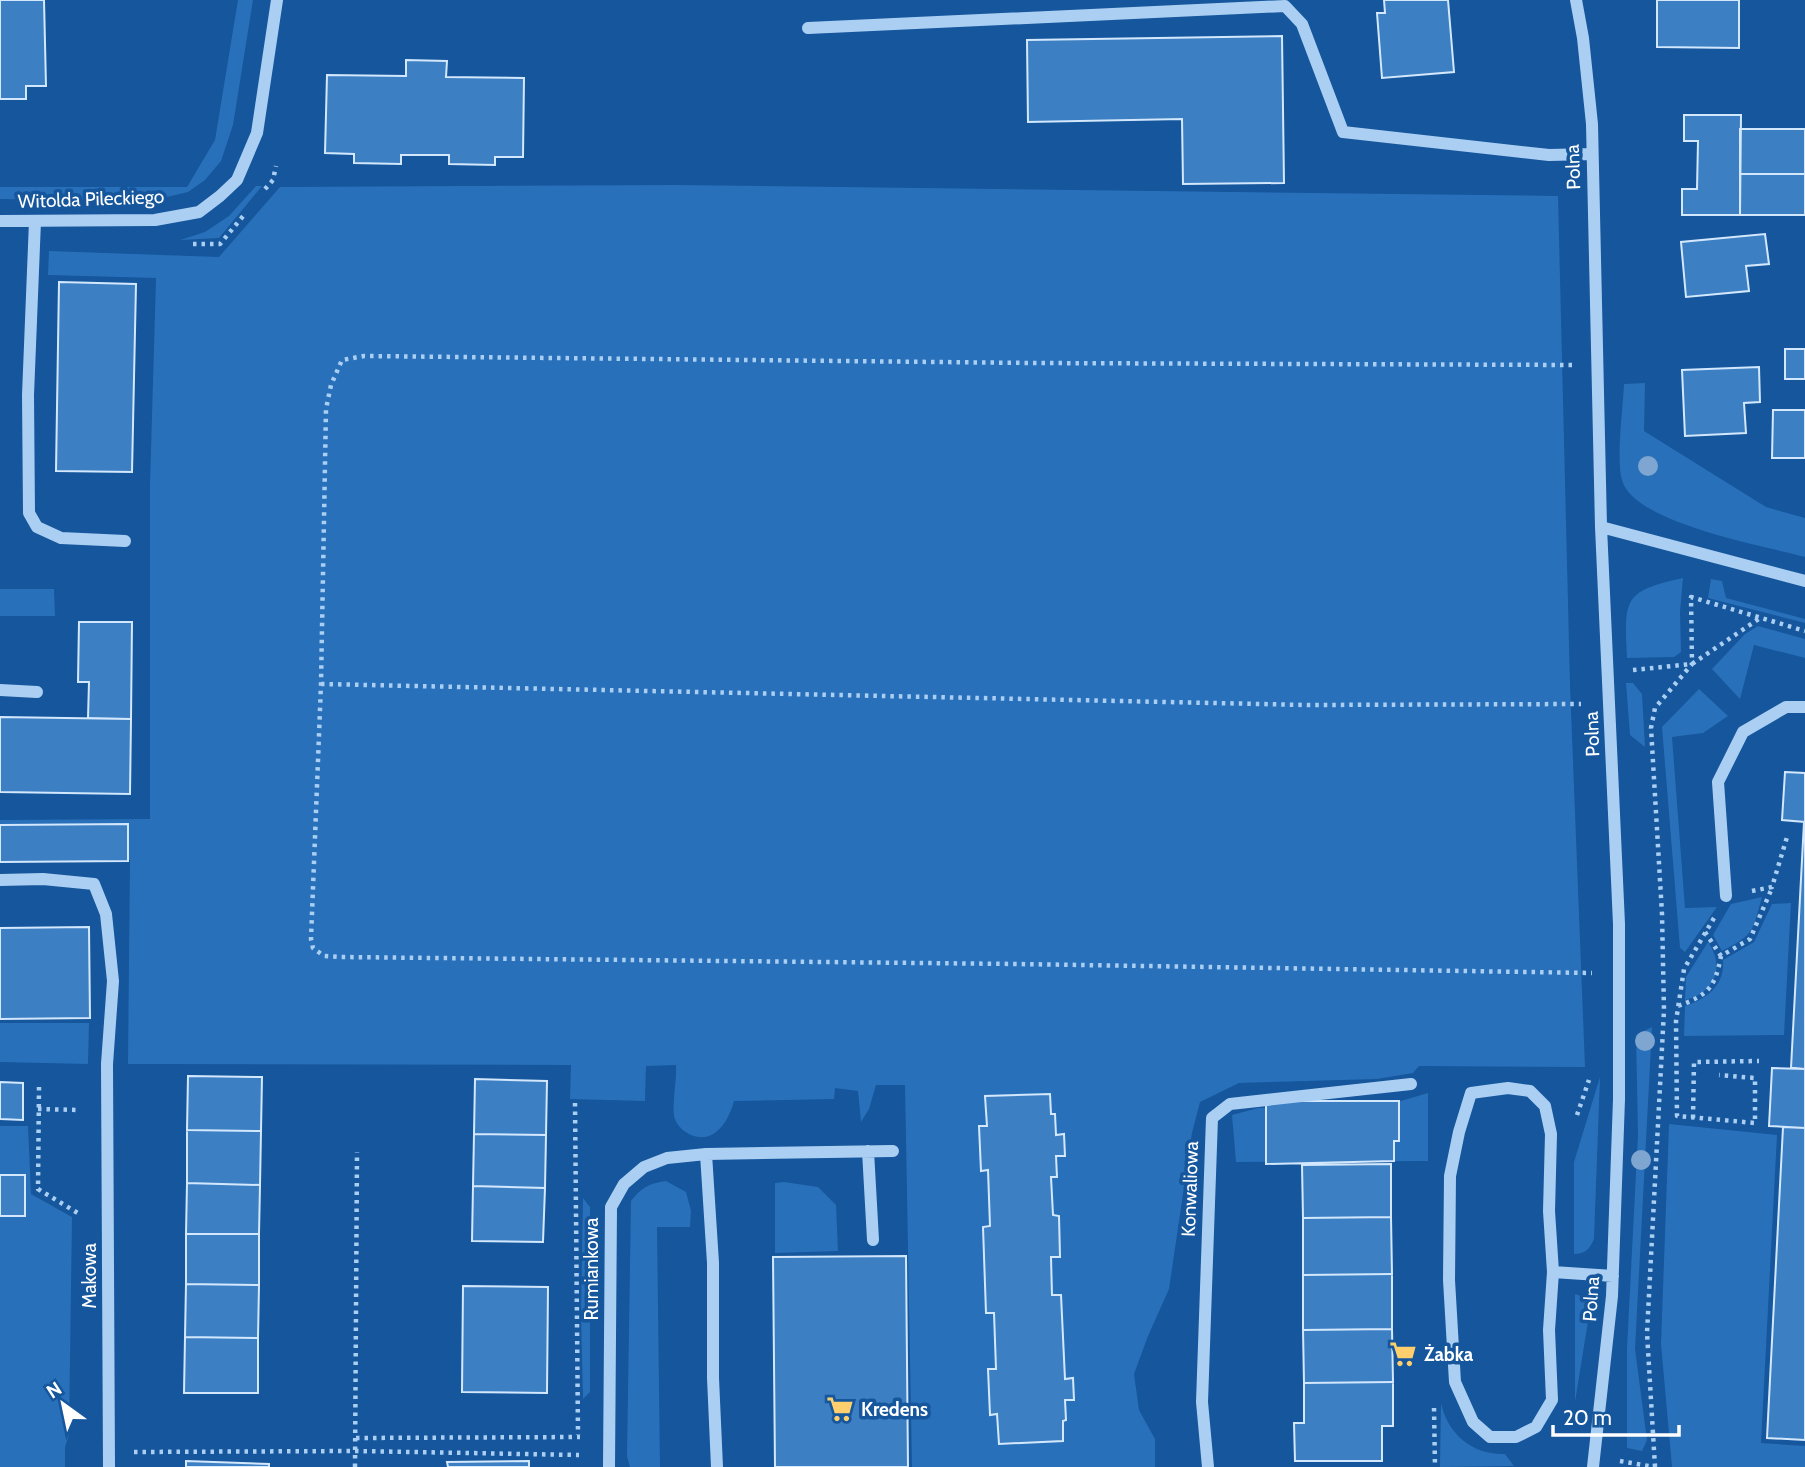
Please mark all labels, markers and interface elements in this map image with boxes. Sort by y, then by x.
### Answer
street label: Polna [1561,144,1585,190]
street label: Witolda Pileckiego [17,185,165,213]
street label: Polna [1580,711,1604,757]
street label: Konwaliowa [1177,1141,1203,1237]
street label: Rumiankowa [580,1218,603,1320]
street label: Makowa [78,1243,101,1309]
street label: Polna [1578,1276,1604,1322]
supermarket icon: Żabka [1388,1339,1418,1369]
place label: Żabka [1424,1343,1474,1366]
north arrow [28,1369,98,1439]
text: N [42,1377,66,1403]
supermarket icon: Kredens [825,1394,855,1424]
scale bar [1553,1394,1679,1438]
place label: Kredens [861,1398,928,1421]
text: 20 m [1563,1405,1612,1430]

